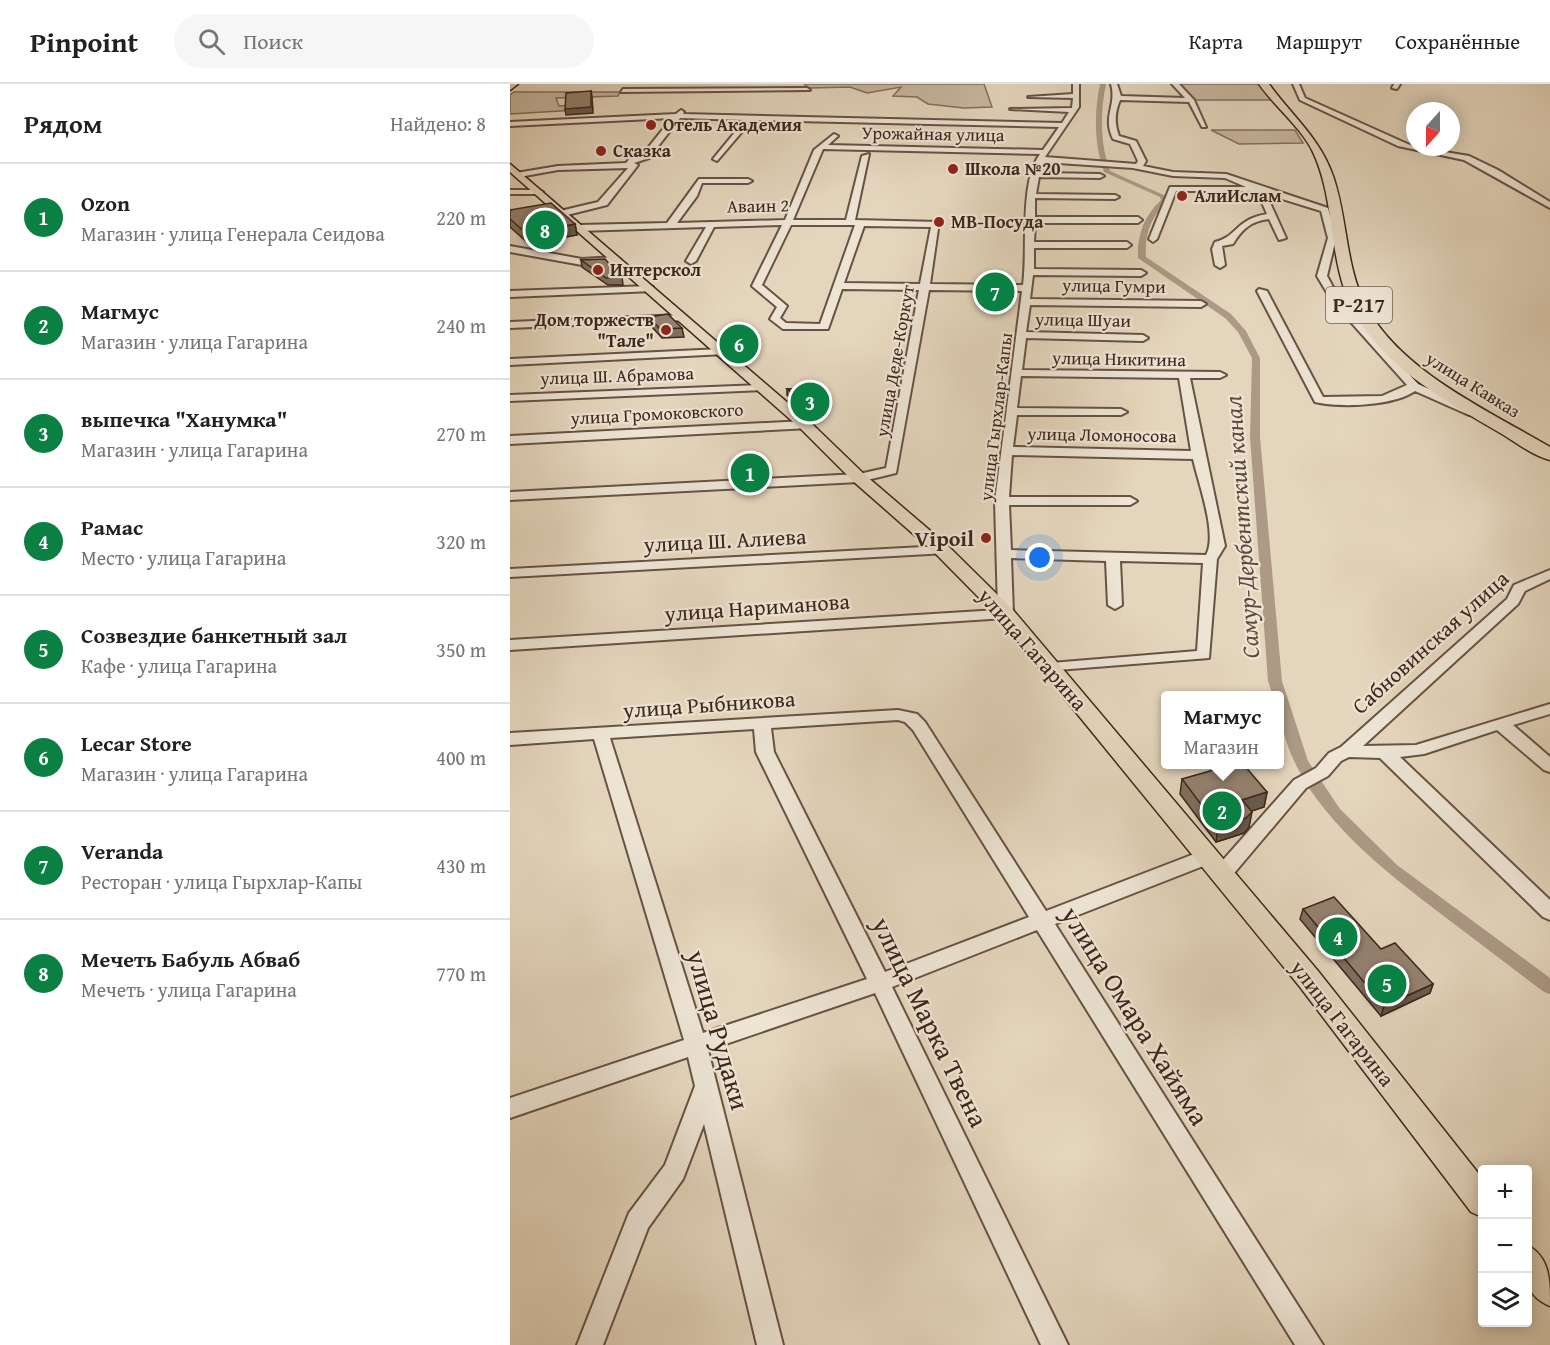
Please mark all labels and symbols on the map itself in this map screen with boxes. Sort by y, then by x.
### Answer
north arrow [1406,102,1460,156]
place label: Отель Академия [663,111,802,138]
marker: Отель Академия [644,118,658,132]
street label: Урожайная улица [861,119,1005,148]
place label: Сказка [613,137,672,164]
marker: Сказка [594,144,608,158]
place label: Школа №20 [965,155,1061,182]
marker: Школа №20 [946,162,960,176]
place label: АлиИслам [1194,182,1282,209]
marker: АлиИслам [1175,189,1189,203]
street label: Аваин 2 [727,191,789,220]
pin: 8 [525,208,564,252]
place label: МВ-Посуда [951,208,1044,235]
marker: МВ-Посуда [932,215,946,229]
place label: Интерскол [610,256,702,283]
marker: Интерскол [591,263,605,277]
pin: 7 [976,270,1014,314]
street label: улица Гумри [1061,271,1166,300]
street label: улица Деде-Коркут [868,282,921,440]
road number: Р-217 [1326,287,1392,323]
street label: улица Шуаи [1034,305,1132,334]
place label: Дом торжеств "Тале" [533,306,654,354]
pin: 6 [720,322,758,366]
marker: Дом торжеств "Тале" [659,323,673,337]
street label: улица Гырхлар-Капы [972,331,1019,504]
street label: улица Никитина [1051,344,1187,373]
street label: улица Кавказ [1420,344,1526,424]
street label: улица Ш. Абрамова [539,359,695,392]
pin: 3 [790,380,830,424]
water label: Самур-Дербентский канал [1215,394,1268,659]
street label: улица Громоковского [569,395,744,432]
street label: улица Ломоносова [1026,420,1177,449]
pin: 1 [730,450,770,496]
street label: улица Ш. Алиева [642,520,808,560]
place label: Vipoil [915,522,974,554]
marker: Vipoil [979,531,993,545]
your location [1025,543,1054,572]
street label: Сабновинская улица [1344,562,1516,721]
street label: улица Гагарина [970,580,1096,718]
street label: улица Нариманова [662,585,851,630]
street label: улица Рыбникова [621,682,797,726]
pin: 2 [1202,788,1242,834]
street label: улица Омара Хайяма [1052,897,1220,1133]
street label: улица Марка Твена [862,909,999,1134]
pin: 4 [1318,914,1358,960]
street label: улица Рудаки [677,944,761,1114]
street label: улица Гагарина [1283,952,1403,1094]
pin: 5 [1368,962,1406,1006]

